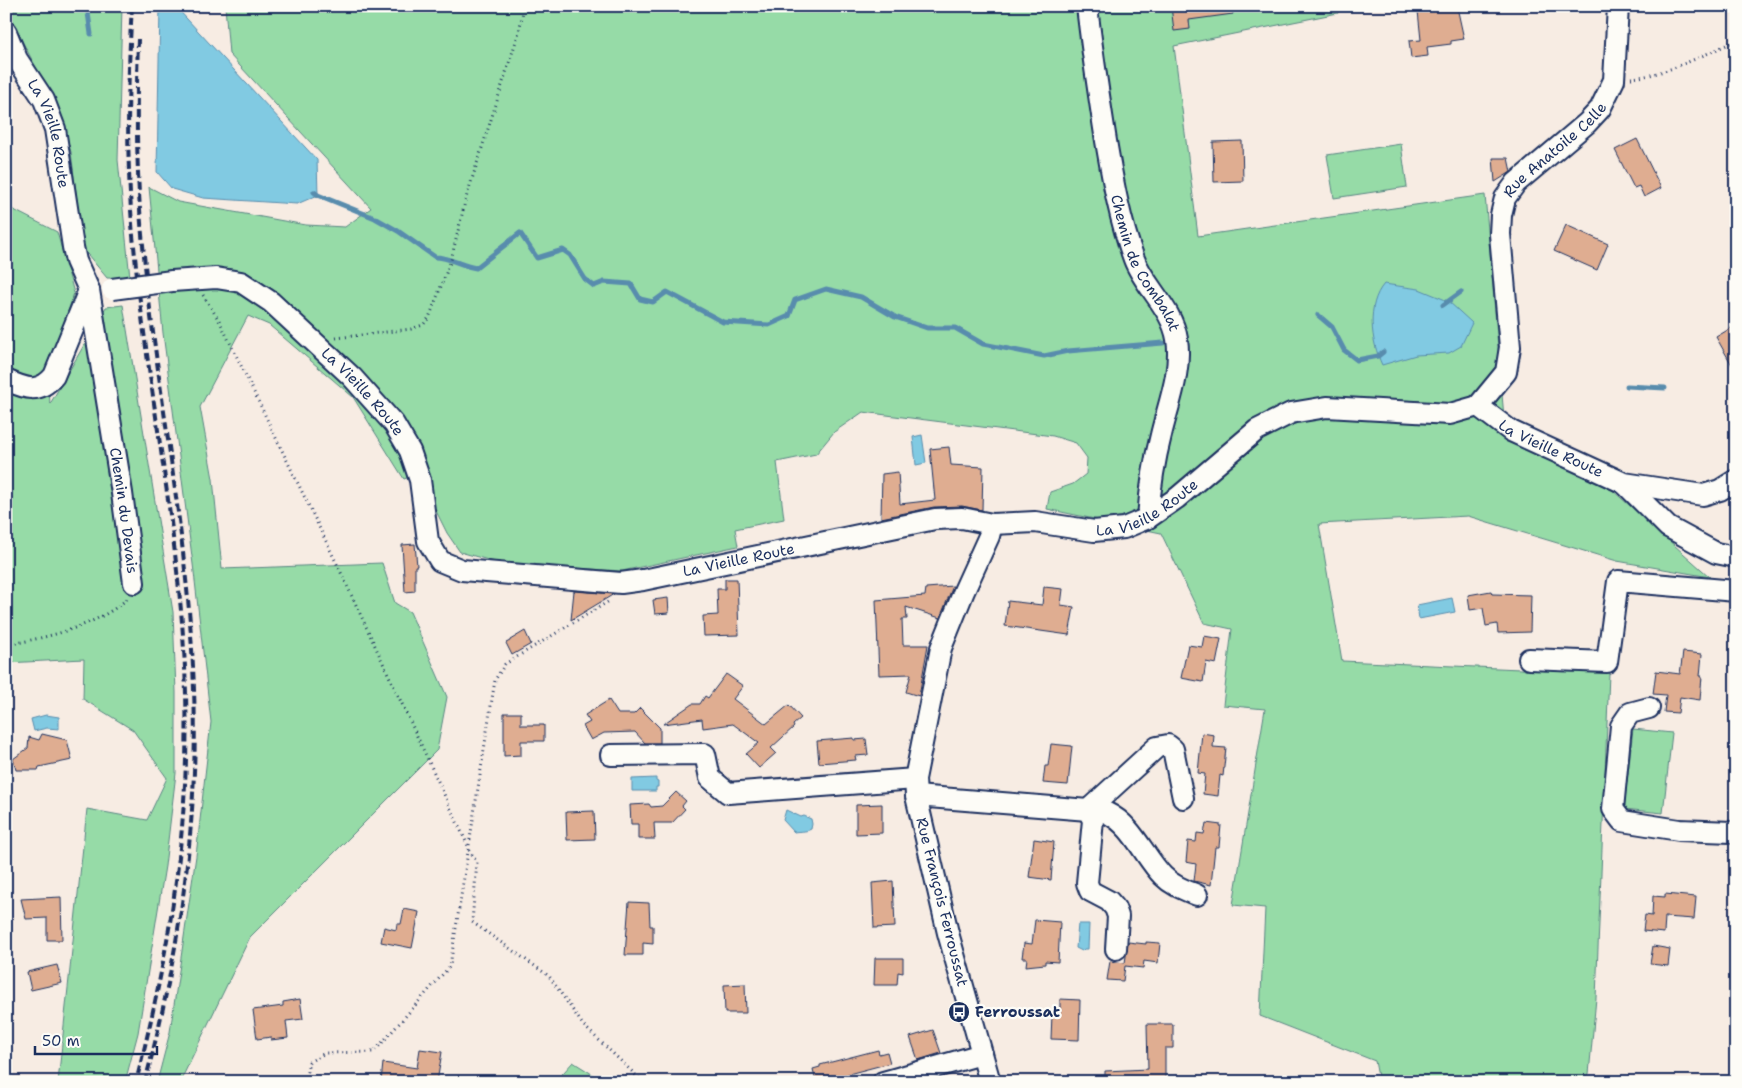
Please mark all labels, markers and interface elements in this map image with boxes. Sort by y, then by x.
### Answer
street label: La Vieille Route [23,75,74,190]
street label: Rue Anatoile Celle [1499,100,1611,201]
street label: Chemin de Combalat [1106,193,1185,334]
street label: La Vieille Route [317,343,409,439]
street label: La Vieille Route [1494,415,1607,482]
street label: Chemin du Devais [105,446,143,575]
street label: La Vieille Route [1095,474,1202,541]
street label: La Vieille Route [681,539,796,581]
street label: Rue François Ferroussat [911,815,973,989]
bus stop icon: Ferroussat [947,1000,971,1024]
place label: Ferroussat [975,1002,1060,1022]
scale bar [35,1023,158,1055]
text: 50 m [42,1031,80,1051]

